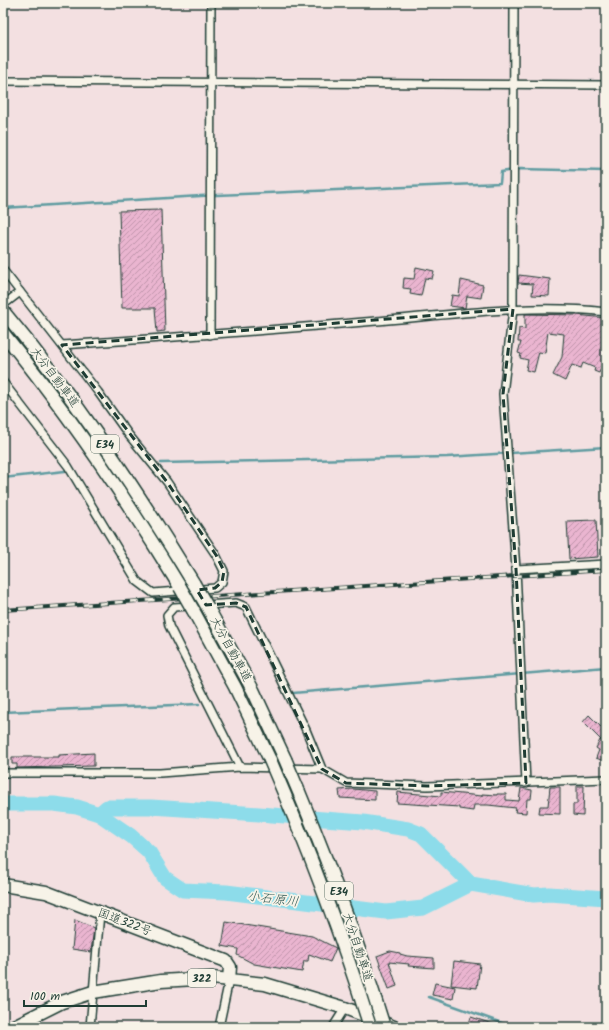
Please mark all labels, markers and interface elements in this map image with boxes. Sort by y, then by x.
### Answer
street label: 大分自動車道 [25,343,84,412]
road number: E34 [91,435,119,453]
street label: 大分自動車道 [205,613,256,685]
road number: E34 [325,882,353,900]
water label: 小石原川 [246,886,300,913]
street label: 国道322号 [95,903,155,942]
street label: 大分自動車道 [337,910,378,984]
road number: 322 [188,969,216,987]
scale bar [24,982,146,1008]
text: 100 m [30,987,61,1006]

